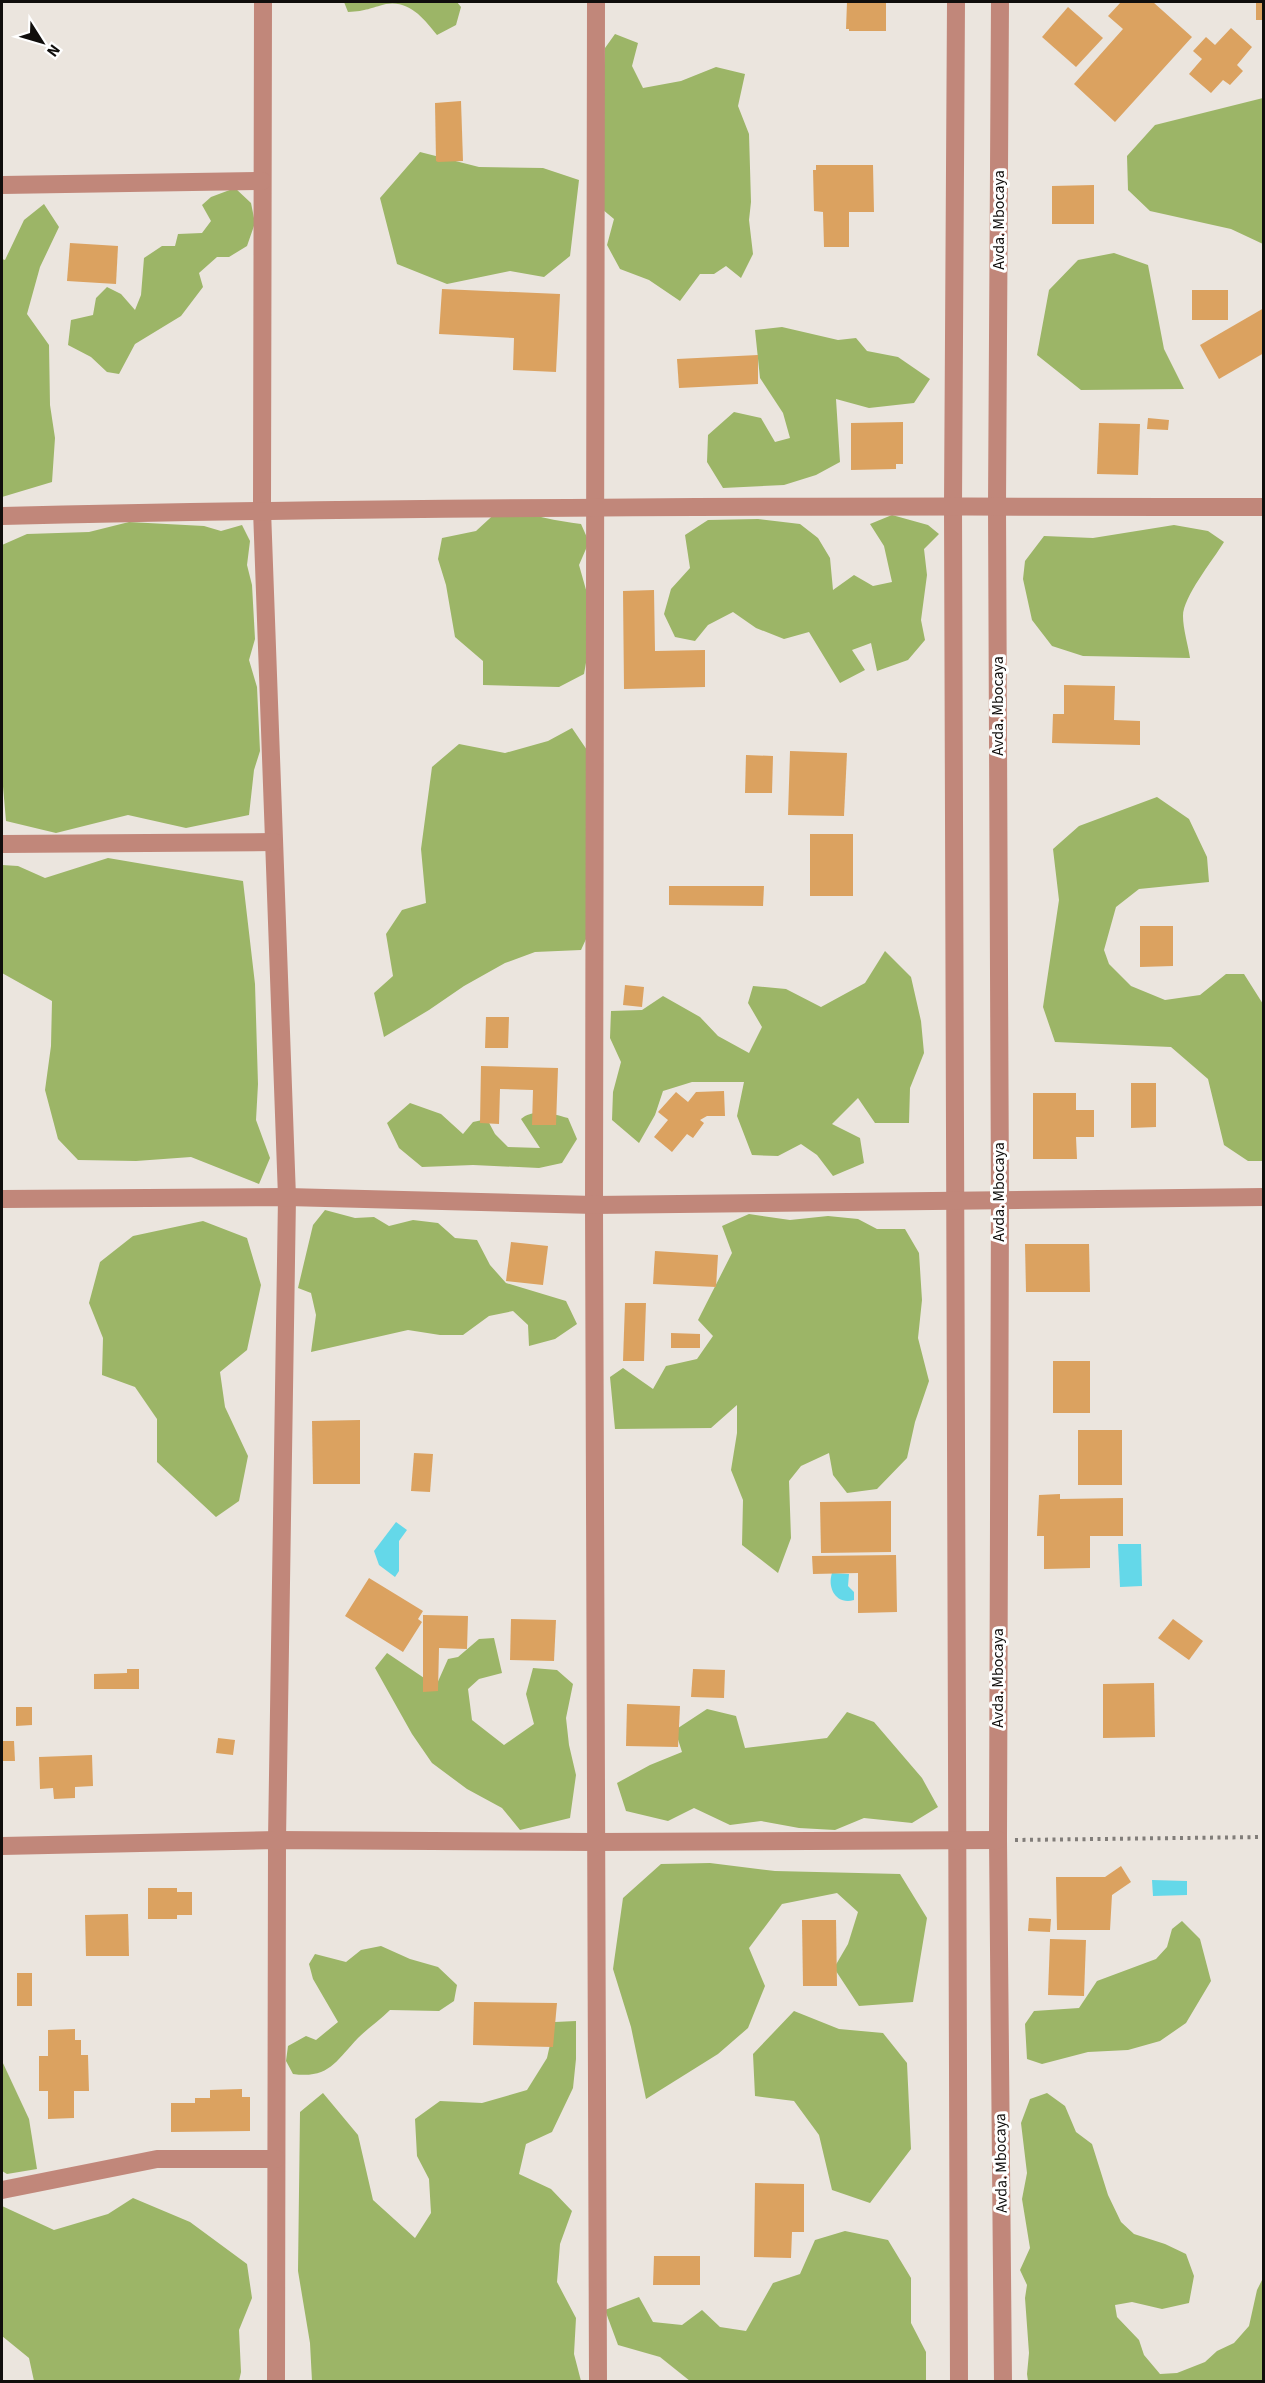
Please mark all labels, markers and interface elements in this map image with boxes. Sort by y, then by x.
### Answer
north arrow [12,12,72,72]
text: N [41,40,65,61]
street label: Avda. Mbocaya [988,170,1010,270]
street label: Avda. Mbocaya [987,656,1009,756]
street label: Avda. Mbocaya [988,1142,1010,1242]
street label: Avda. Mbocaya [987,1628,1009,1728]
street label: Avda. Mbocaya [989,2113,1013,2213]

